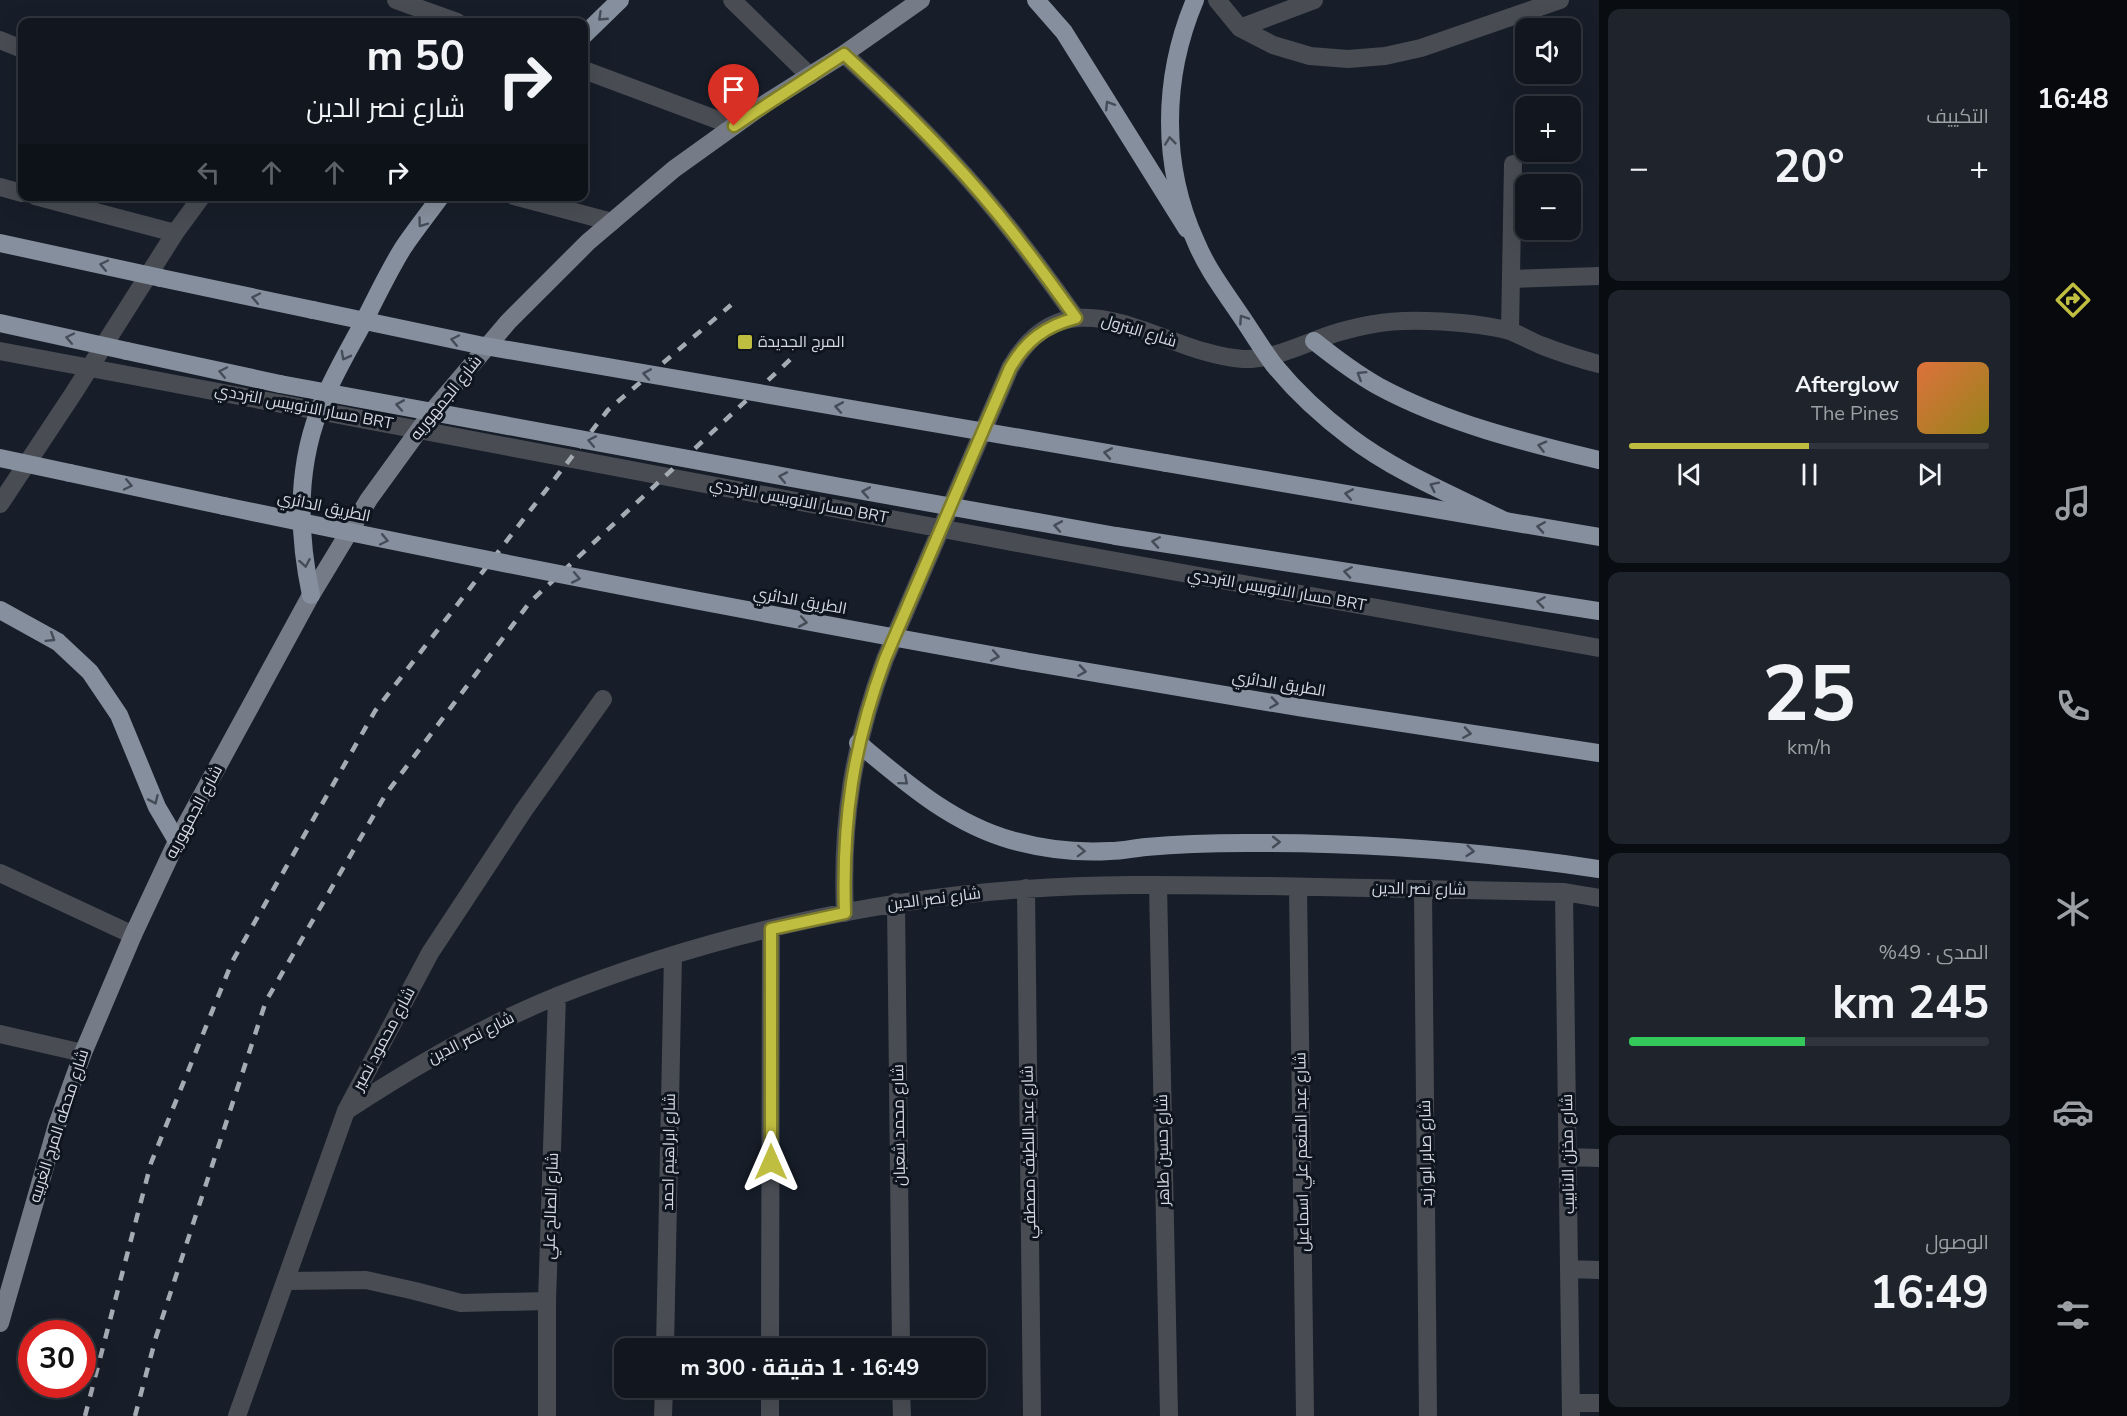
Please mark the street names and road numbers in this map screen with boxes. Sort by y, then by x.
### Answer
street label: شارع البترول [1099,309,1179,353]
street label: شارع الجمهوريه [405,351,487,445]
street label: مسار الاتوبيس الترددي BRT [213,379,395,437]
street label: مسار الاتوبيس الترددي BRT [708,473,890,531]
street label: الطريق الدائري [275,486,372,530]
street label: مسار الاتوبيس الترددي BRT [1186,563,1368,619]
street label: الطريق الدائري [751,582,848,622]
street label: الطريق الدائري [1230,666,1327,704]
street label: شارع الجمهوريه [160,761,228,863]
street label: شارع نصر الدين [1372,877,1466,901]
street label: شارع نصر الدين [886,882,982,916]
street label: شارع محمود نصير [347,983,421,1096]
street label: شارع نصر الدين [424,1007,518,1069]
street label: شارع محطه المرج الغربيه [24,1047,94,1205]
street label: شارع عبد المنعم علي اسماعيل [1289,1052,1317,1252]
street label: شارع محمد شعبان [887,1064,911,1186]
street label: شارع عبد اللطيف مصطفي [1016,1065,1044,1239]
street label: شارع ابراهيم احمد [657,1093,681,1211]
street label: شارع حسين طاهر [1151,1094,1175,1207]
street label: شارع مخزن الانابيب [1556,1094,1580,1214]
street label: شارع صابر ابو زيد [1414,1100,1438,1206]
street label: شارع الصالح علي [538,1152,566,1260]

